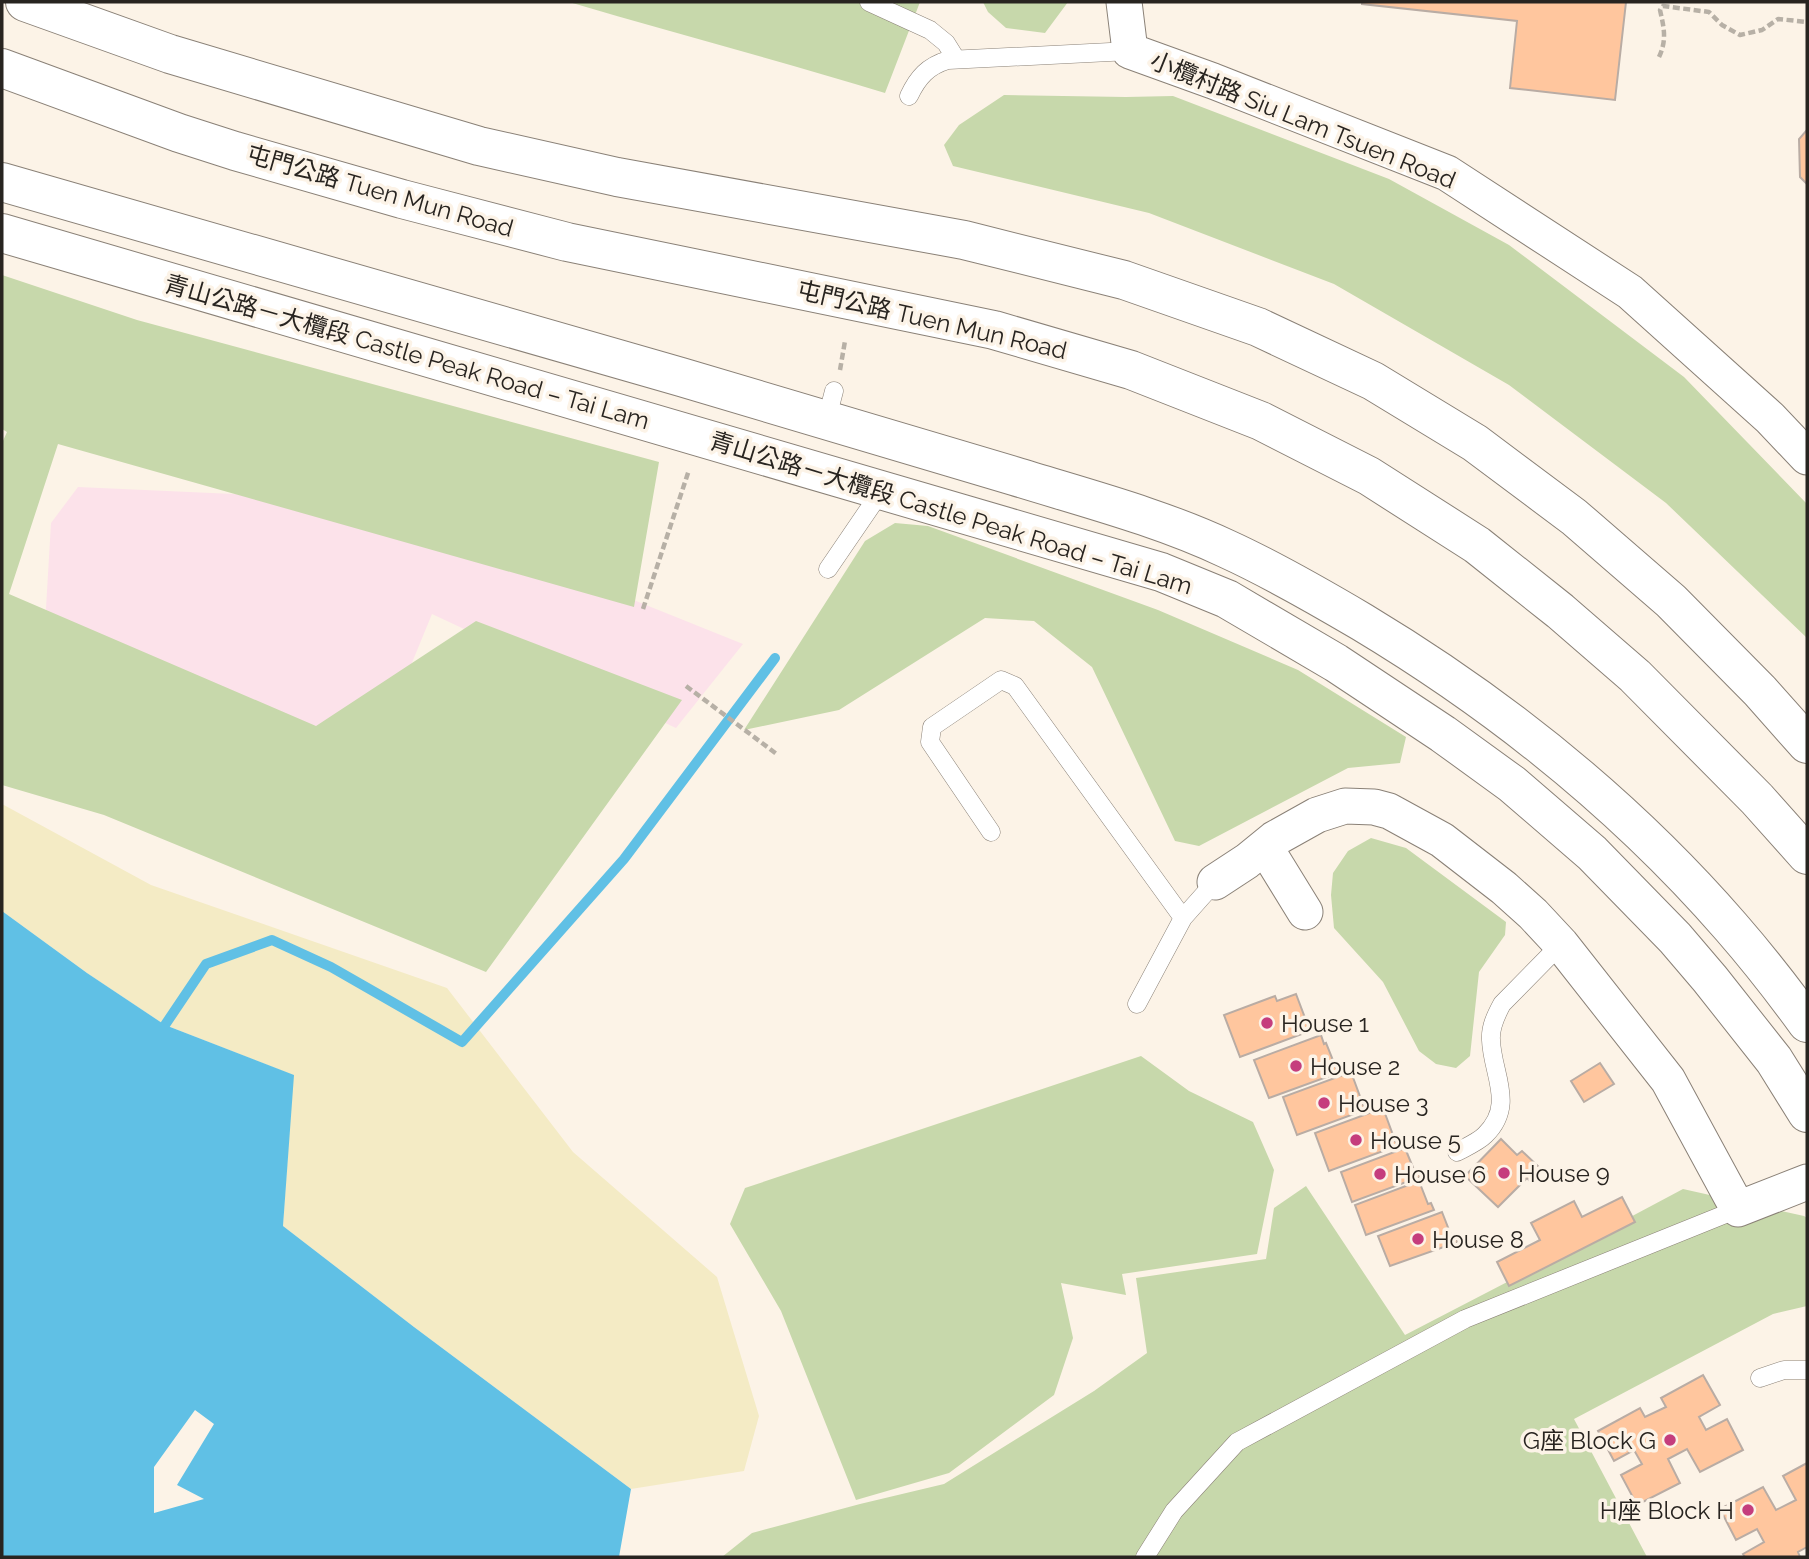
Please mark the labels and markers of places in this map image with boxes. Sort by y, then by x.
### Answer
place label: House 1 [1281,1009,1369,1038]
marker: House 1 [1259,1015,1275,1031]
place label: House 2 [1310,1052,1400,1081]
marker: House 2 [1288,1058,1304,1074]
place label: House 3 [1338,1089,1429,1118]
marker: House 3 [1316,1095,1332,1111]
place label: House 5 [1370,1126,1461,1155]
marker: House 5 [1348,1132,1364,1148]
place label: House 9 [1518,1159,1610,1188]
place label: House 6 [1394,1160,1486,1189]
marker: House 9 [1496,1165,1512,1181]
marker: House 6 [1372,1166,1388,1182]
place label: House 8 [1432,1225,1524,1254]
marker: House 8 [1410,1231,1426,1247]
place label: G座 Block G [1523,1426,1656,1455]
marker: G座 Block G [1662,1432,1678,1448]
place label: H座 Block H [1600,1496,1734,1525]
marker: H座 Block H [1740,1502,1756,1518]

